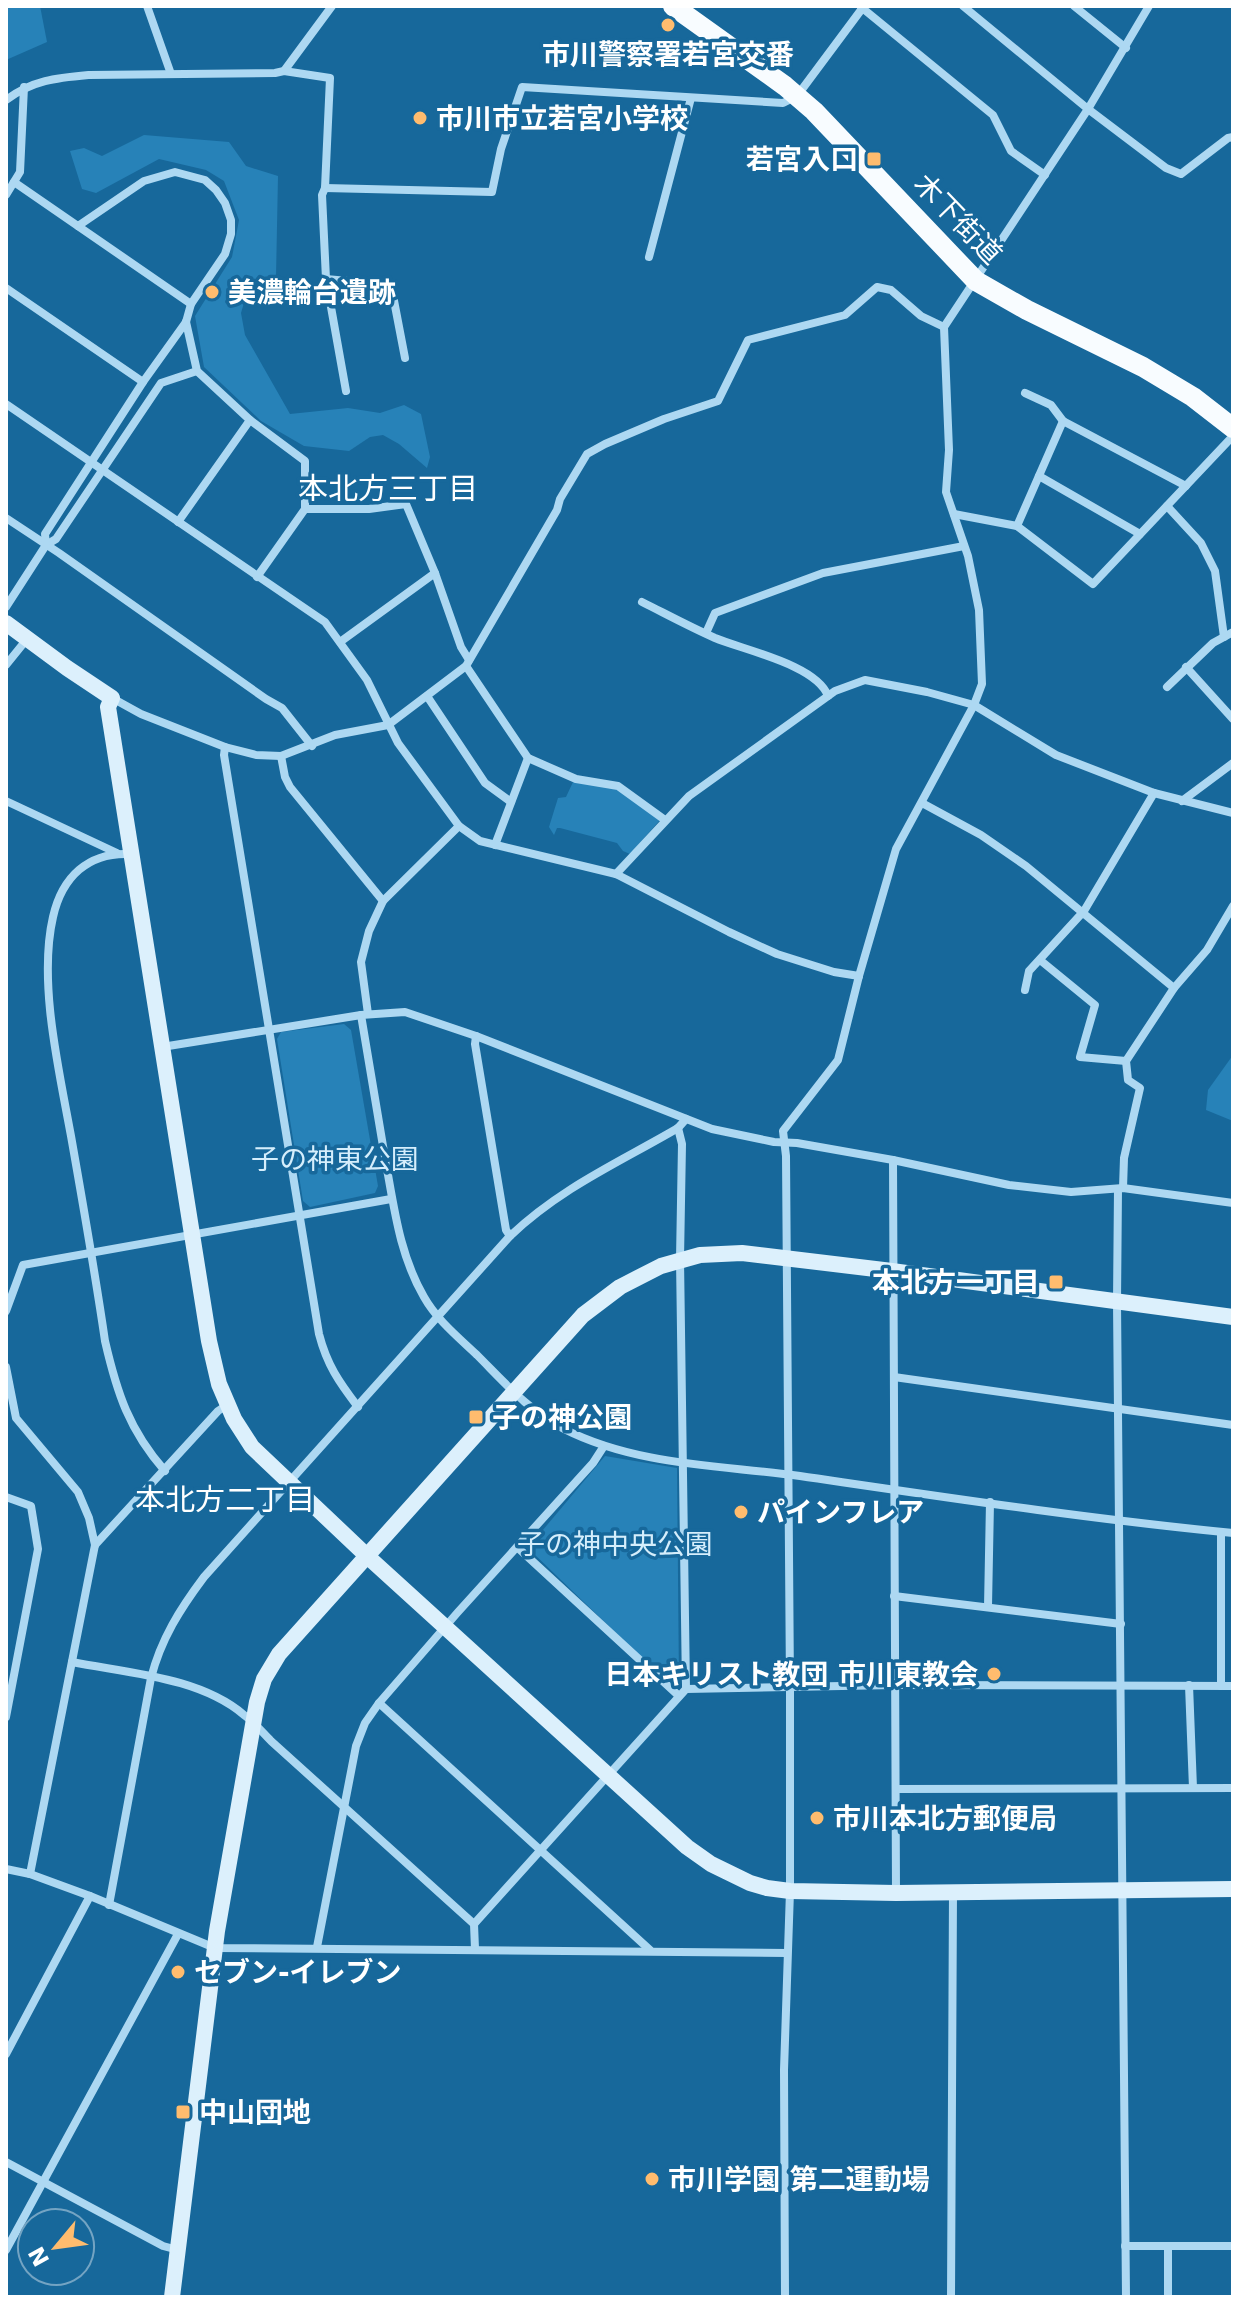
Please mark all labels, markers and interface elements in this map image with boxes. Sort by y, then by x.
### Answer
marker: 市川警察署若宮交番 [659,16,677,34]
place label: 市川警察署若宮交番 [542,38,794,71]
place label: 市川市立若宮小学校 [436,102,688,135]
marker: 市川市立若宮小学校 [411,109,429,127]
place label: 若宮入口 [746,143,858,176]
marker: 若宮入口 [865,150,883,168]
street label: 木下街道 [907,167,1009,271]
place label: 美濃輪台遺跡 [228,276,396,309]
marker: 美濃輪台遺跡 [203,283,221,301]
district label: 本北方三丁目 [298,471,478,506]
park label: 子の神東公園 [251,1143,419,1176]
place label: 本北方一丁目 [872,1266,1040,1299]
marker: 本北方一丁目 [1047,1273,1065,1291]
place label: 子の神公園 [492,1401,632,1434]
marker: 子の神公園 [467,1408,485,1426]
district label: 本北方二丁目 [135,1482,315,1517]
place label: パインフレア [757,1496,924,1529]
marker: パインフレア [732,1503,750,1521]
park label: 子の神中央公園 [517,1528,713,1561]
place label: 日本キリスト教団 市川東教会 [604,1658,978,1691]
marker: 日本キリスト教団 市川東教会 [985,1665,1003,1683]
place label: 市川本北方郵便局 [833,1802,1057,1835]
marker: 市川本北方郵便局 [808,1809,826,1827]
place label: セブン-イレブン [194,1956,402,1989]
marker: セブン-イレブン [169,1963,187,1981]
place label: 中山団地 [199,2096,311,2129]
marker: 中山団地 [174,2103,192,2121]
place label: 市川学園 第二運動場 [668,2163,930,2196]
marker: 市川学園 第二運動場 [643,2170,661,2188]
north arrow [16,2207,96,2287]
text: N [24,2242,54,2271]

